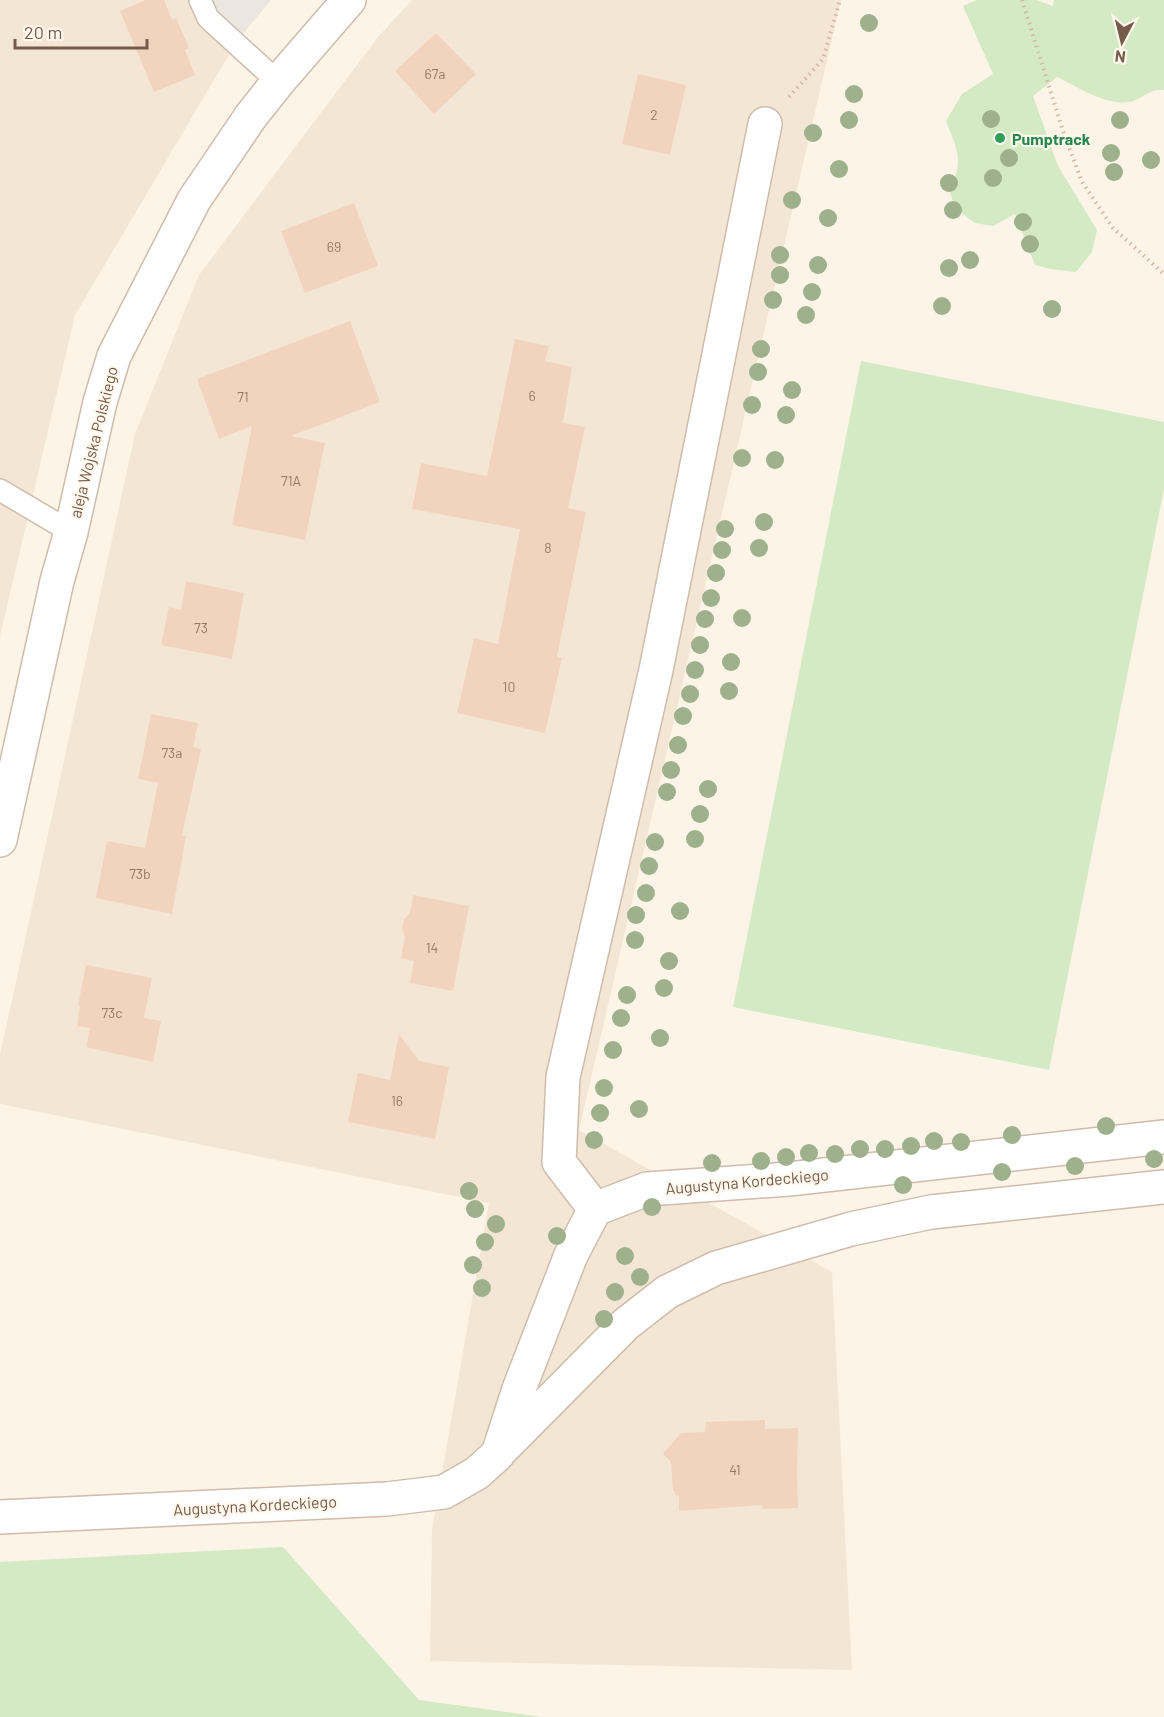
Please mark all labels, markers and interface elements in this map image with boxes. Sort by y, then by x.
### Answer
scale bar [15,12,147,50]
north arrow [1092,12,1152,72]
text: 20 m [24,21,62,43]
text: N [1114,47,1127,67]
house number: 67a [425,65,446,82]
house number: 2 [650,106,658,123]
place label: Pumptrack [1012,129,1091,148]
marker: Pumptrack [993,131,1007,145]
house number: 69 [327,238,341,255]
street label: aleja Wojska Polskiego [65,364,121,520]
house number: 6 [528,387,536,404]
house number: 71 [237,388,249,405]
house number: 71A [281,472,302,489]
house number: 8 [544,539,552,556]
house number: 73 [194,619,208,636]
house number: 10 [503,678,515,695]
house number: 73a [162,744,183,761]
house number: 73b [129,865,151,882]
house number: 14 [426,939,438,956]
house number: 73c [101,1004,123,1021]
house number: 16 [391,1092,403,1109]
street label: Augustyna Kordeckiego [665,1164,829,1198]
house number: 41 [729,1461,741,1478]
street label: Augustyna Kordeckiego [173,1491,337,1519]

